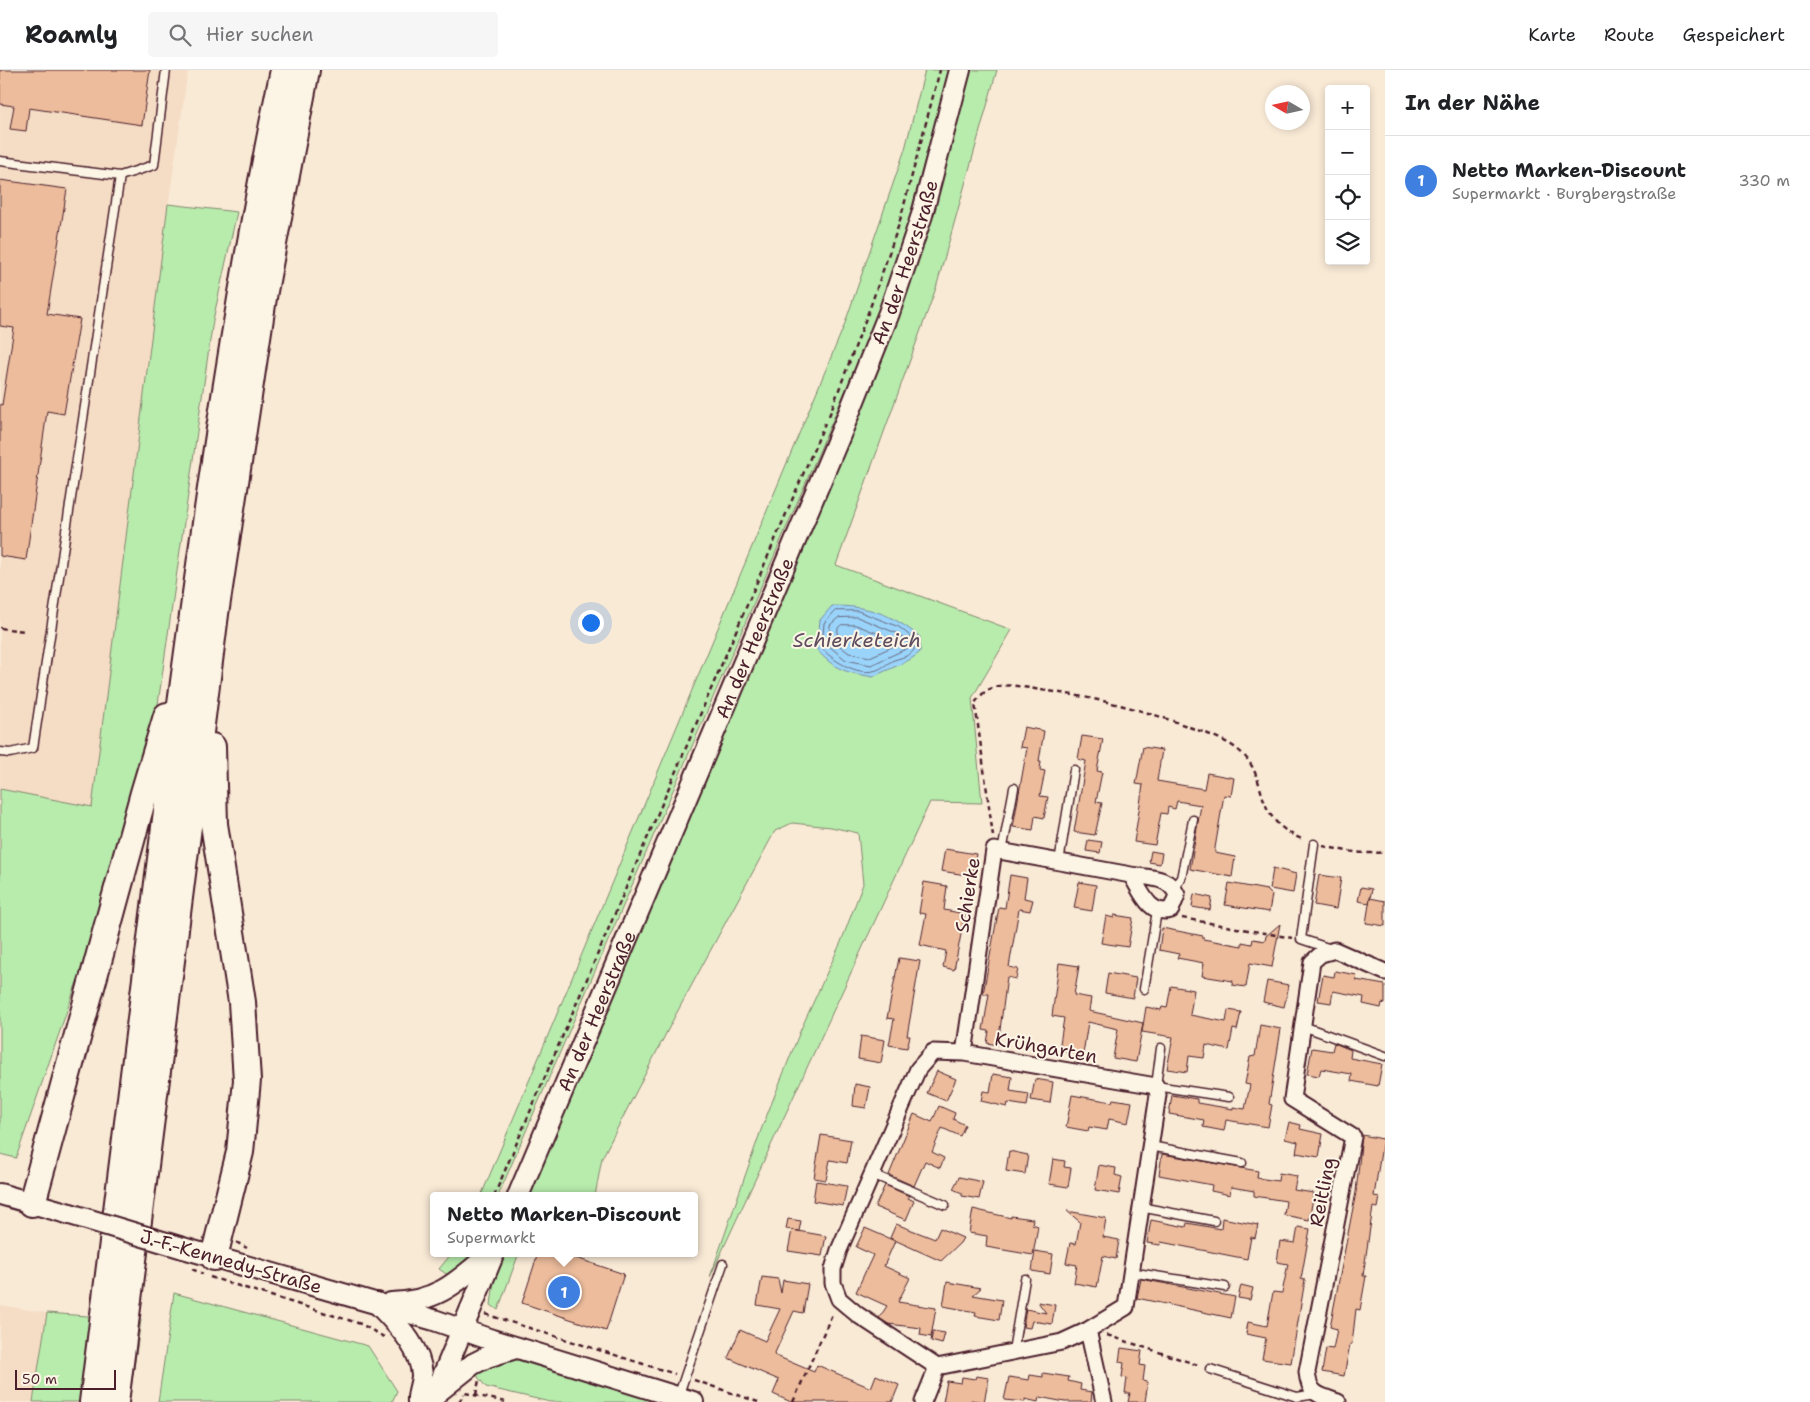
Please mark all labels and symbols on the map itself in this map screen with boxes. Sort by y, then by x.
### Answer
north arrow [1265,85,1310,130]
street label: An der Heerstraße [866,177,944,348]
street label: An der Heerstraße [709,554,800,722]
your location [578,610,604,636]
water label: Schierketeich [793,627,921,653]
street label: Schierke [949,856,986,934]
street label: An der Heerstraße [552,927,642,1095]
street label: Krühgarten [993,1026,1099,1069]
street label: Reitling [1304,1155,1341,1229]
street label: J.-F.-Kennedy-Straße [137,1224,325,1299]
pin: 1 [548,1273,580,1311]
scale bar [15,1367,116,1390]

